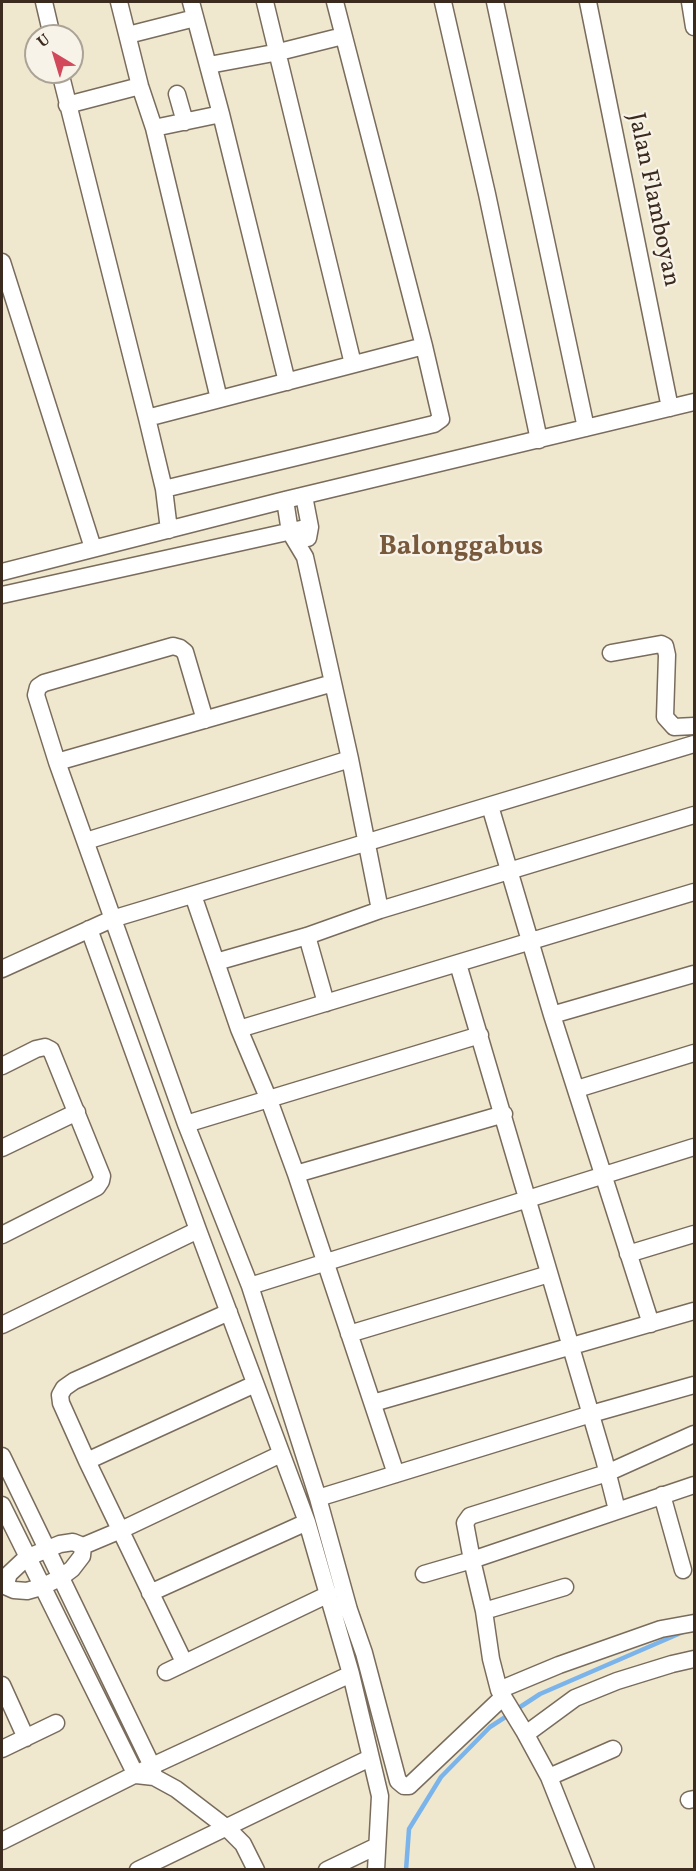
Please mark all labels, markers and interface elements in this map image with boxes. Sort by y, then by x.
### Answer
north arrow [24,24,84,84]
text: U [33,29,55,53]
street label: Jalan Flamboyan [620,111,684,289]
district label: Balonggabus [379,533,543,565]

